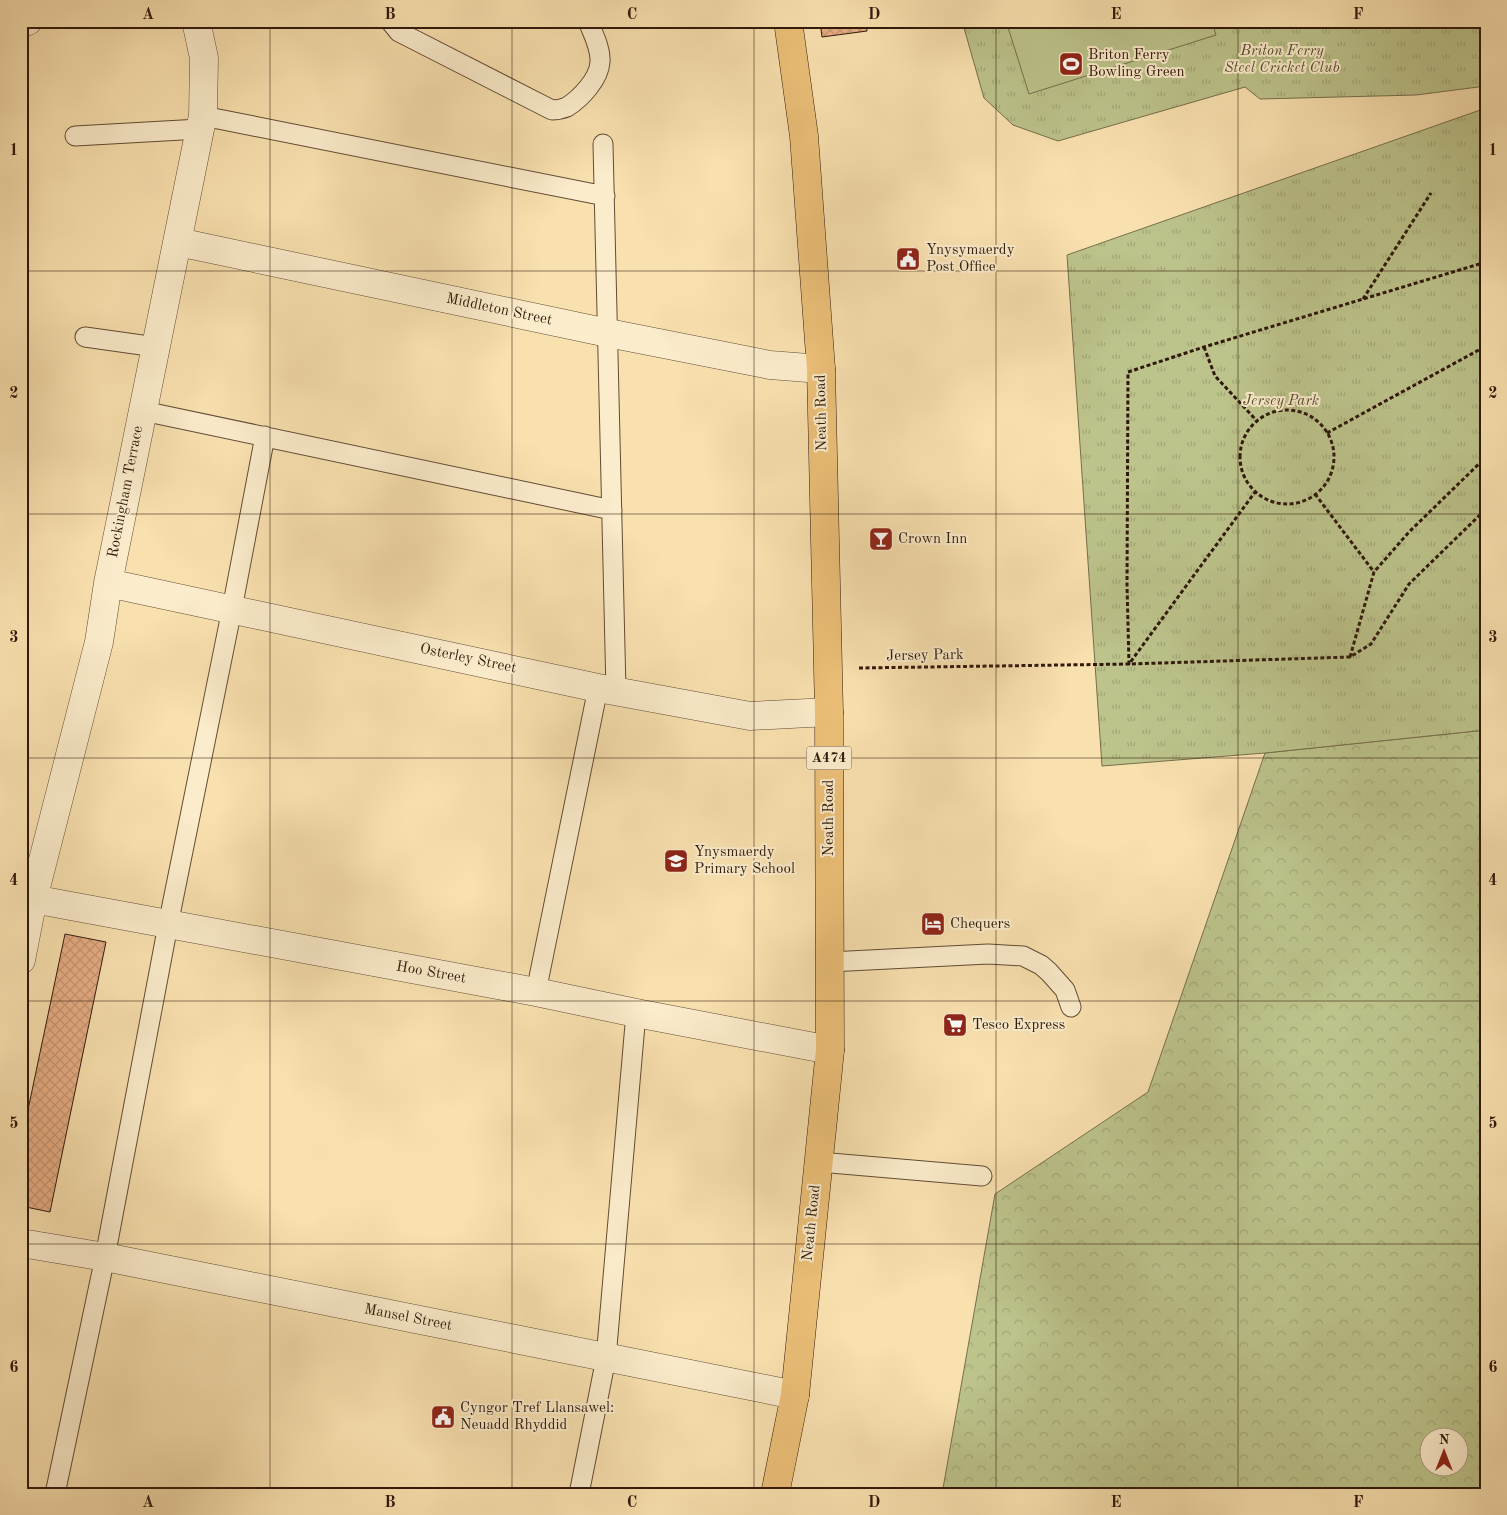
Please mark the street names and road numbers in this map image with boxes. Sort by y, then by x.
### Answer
street label: Middleton Street [445,291,553,329]
street label: Neath Road [814,374,830,452]
street label: Rockingham Terrace [106,425,146,559]
street label: Osterley Street [418,641,518,677]
street label: Jersey Park [886,648,964,664]
road number: A474 [806,746,852,770]
street label: Neath Road [822,779,837,856]
street label: Hoo Street [395,959,467,987]
street label: Neath Road [801,1184,823,1262]
street label: Mansel Street [363,1302,453,1334]

